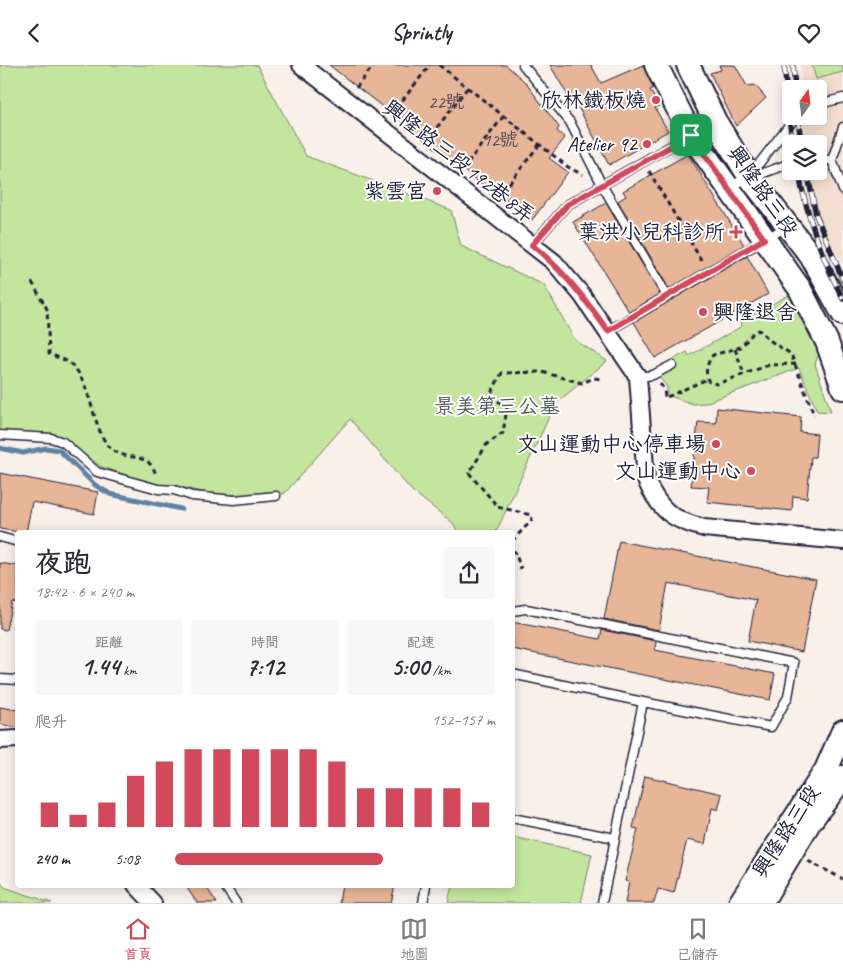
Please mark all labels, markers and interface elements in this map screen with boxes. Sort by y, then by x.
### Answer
icon: back [20,19,48,47]
text: Sprintly [391,19,452,47]
icon: heart [795,19,823,47]
north arrow [782,80,828,125]
map controls [782,80,827,180]
place label: 欣林鐵板燒 [541,87,646,113]
house number: 22號 [428,90,464,114]
street label: 興隆路三段192巷8弄 [378,94,540,228]
marker: 欣林鐵板燒 [650,94,662,106]
pin [670,114,712,156]
icon: arrive [677,121,705,149]
house number: 12號 [482,128,518,152]
place label: Atelier 92 [567,131,639,157]
button: layers [782,135,827,180]
marker: Atelier 92 [641,138,653,150]
street label: 興隆路三段 [722,141,804,241]
place label: 紫雲宮 [364,178,427,204]
marker: 紫雲宮 [431,185,443,197]
place label: 葉洪小兒科診所 [578,219,725,245]
marker: 葉洪小兒科診所 [729,225,743,239]
place label: 興隆退舍 [713,299,797,325]
marker: 興隆退舍 [697,306,709,318]
park label: 景美第三公墓 [434,393,560,419]
place label: 文山運動中心停車場 [517,431,706,457]
marker: 文山運動中心停車場 [710,438,722,450]
place label: 文山運動中心 [615,458,741,484]
marker: 文山運動中心 [745,465,757,477]
text: 夜跑 [35,545,91,580]
button: share [443,547,495,599]
text: 18:42 · 6 × 240 m [35,582,134,602]
text: 距離 [95,634,123,651]
text: 時間 [251,634,279,651]
text: 配速 [407,634,435,651]
text: 1.44 [81,651,120,683]
text: 7:12 [246,651,284,683]
text: 5:00 [391,651,429,683]
text: km [120,662,137,679]
text: /km [429,662,451,679]
text: 152–157 m [432,710,495,730]
text: 爬升 [35,712,67,732]
street label: 興隆路三段 [747,780,825,882]
text: 240 m [35,849,70,869]
text: 5:08 [115,849,140,869]
tab: 首頁 [124,915,152,963]
tab: 地圖 [400,915,428,963]
tab: 已儲存 [677,915,719,963]

